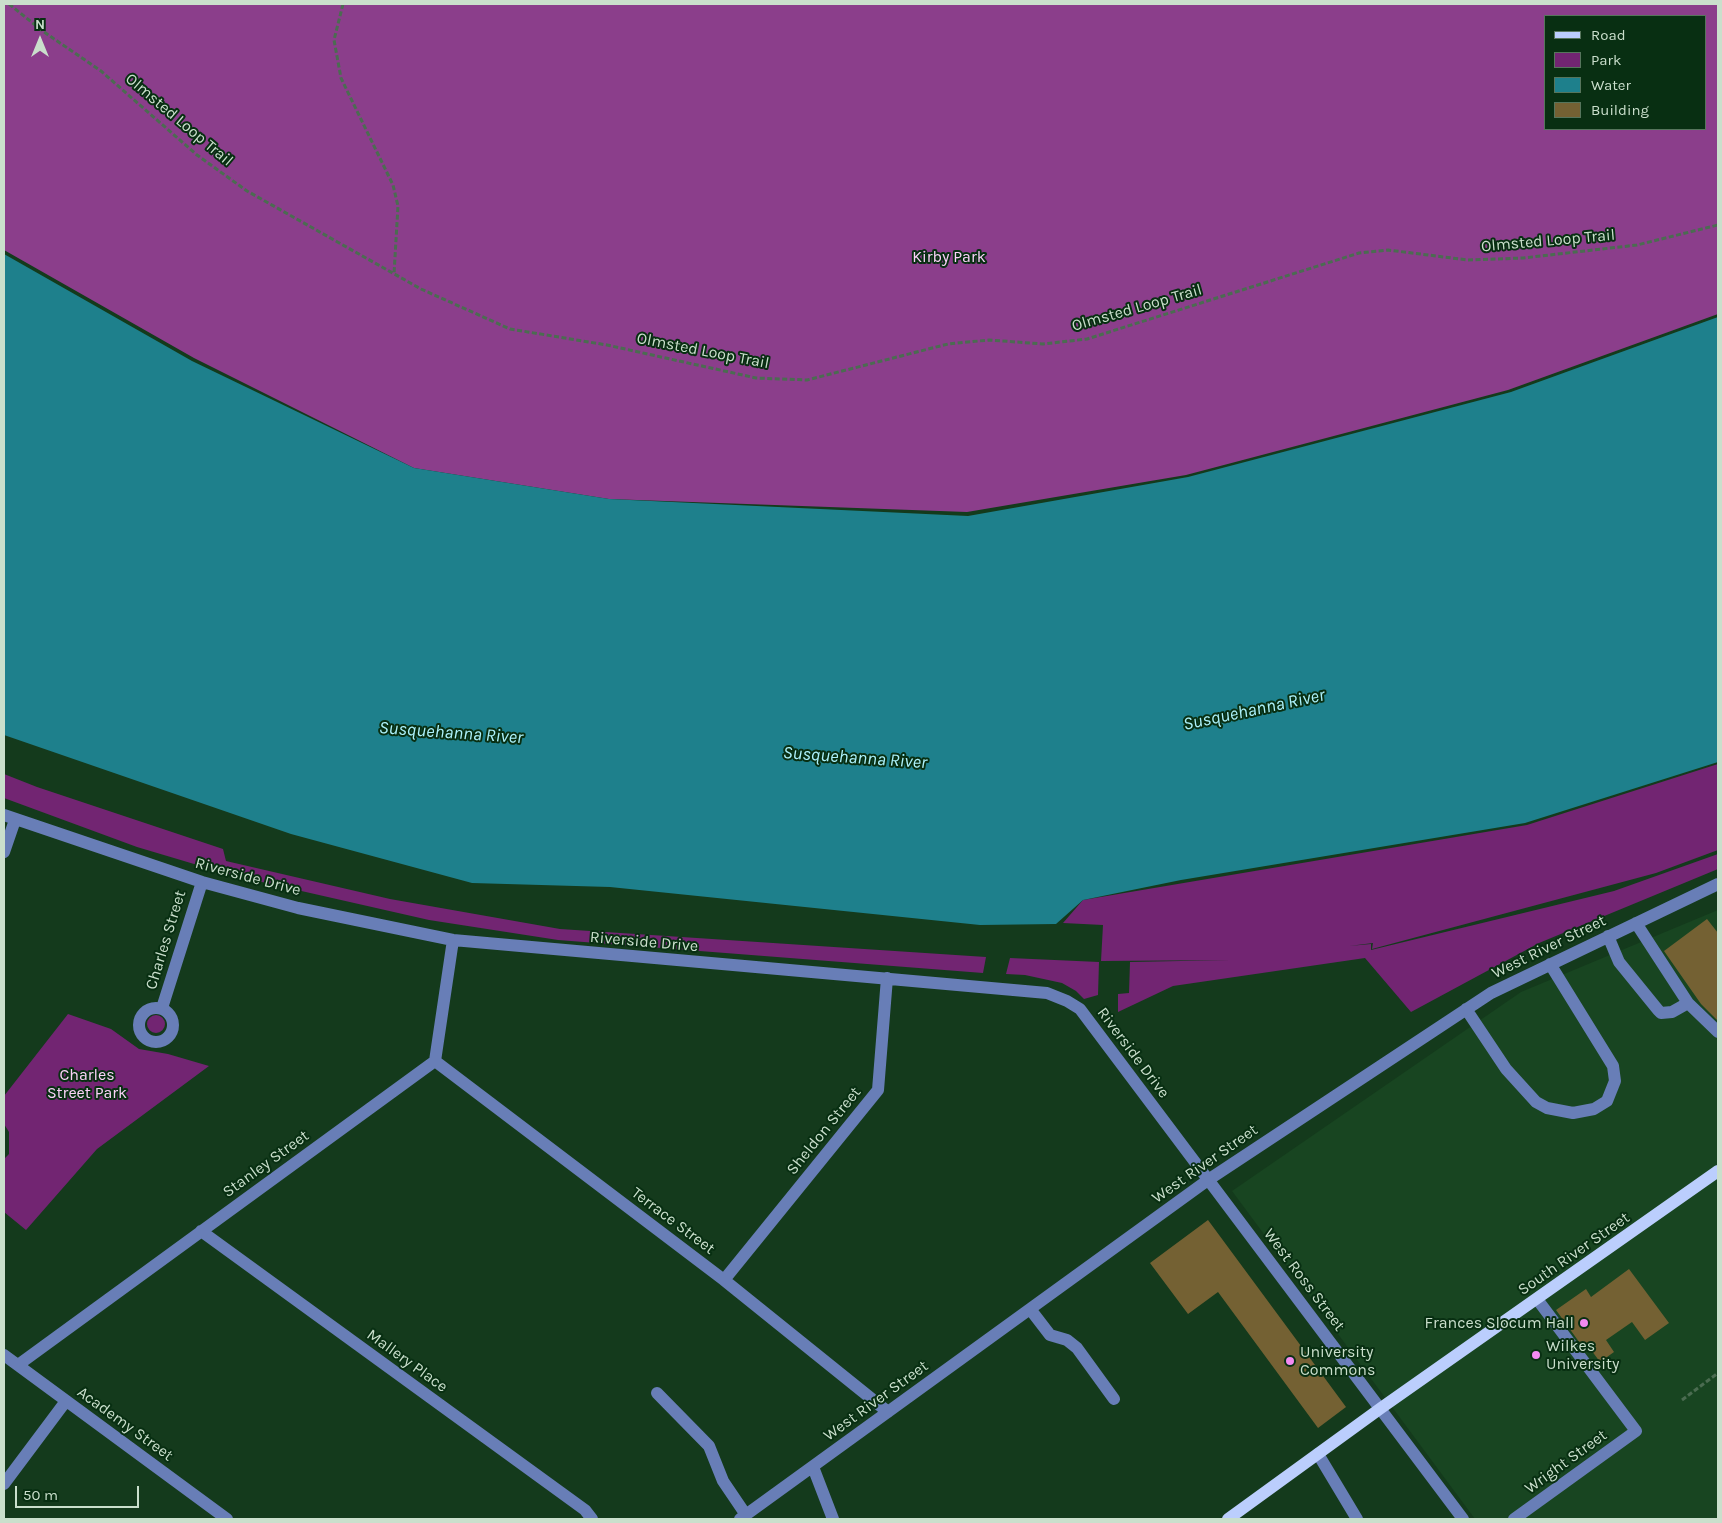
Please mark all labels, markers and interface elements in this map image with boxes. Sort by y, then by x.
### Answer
north arrow [15,15,65,65]
legend [1544,15,1707,130]
text: N [35,16,45,33]
text: Road [1591,26,1626,44]
text: Park [1591,51,1621,69]
street label: Olmsted Loop Trail [121,69,237,171]
text: Water [1591,76,1631,94]
text: Building [1591,101,1649,119]
street label: Olmsted Loop Trail [1480,226,1616,256]
park label: Kirby Park [912,247,986,267]
street label: Olmsted Loop Trail [1070,280,1204,336]
street label: Olmsted Loop Trail [635,329,771,373]
water label: Susquehanna River [1181,684,1327,736]
water label: Susquehanna River [378,717,524,749]
water label: Susquehanna River [782,742,928,774]
street label: Riverside Drive [193,854,303,900]
street label: Charles Street [142,888,190,992]
street label: West River Street [1489,911,1609,983]
street label: Riverside Drive [589,928,699,956]
street label: Riverside Drive [1093,1004,1173,1102]
park label: Charles Street Park [47,1065,127,1103]
street label: Sheldon Street [783,1083,865,1179]
street label: West River Street [1148,1120,1262,1208]
street label: Stanley Street [219,1126,313,1202]
street label: Terrace Street [627,1183,719,1259]
street label: South River Street [1514,1208,1634,1300]
street label: West Ross Street [1259,1225,1349,1335]
place label: Frances Slocum Hall [1425,1313,1574,1333]
marker: Frances Slocum Hall [1578,1317,1590,1329]
street label: Mallery Place [363,1325,451,1397]
place label: Wilkes University [1546,1336,1620,1374]
place label: University Commons [1300,1342,1375,1380]
marker: Wilkes University [1530,1349,1542,1361]
marker: University Commons [1284,1355,1296,1367]
street label: West River Street [820,1357,932,1445]
street label: Academy Street [73,1383,177,1465]
street label: Wright Street [1521,1426,1611,1498]
scale bar [18,1476,141,1508]
text: 50 m [23,1486,58,1504]

